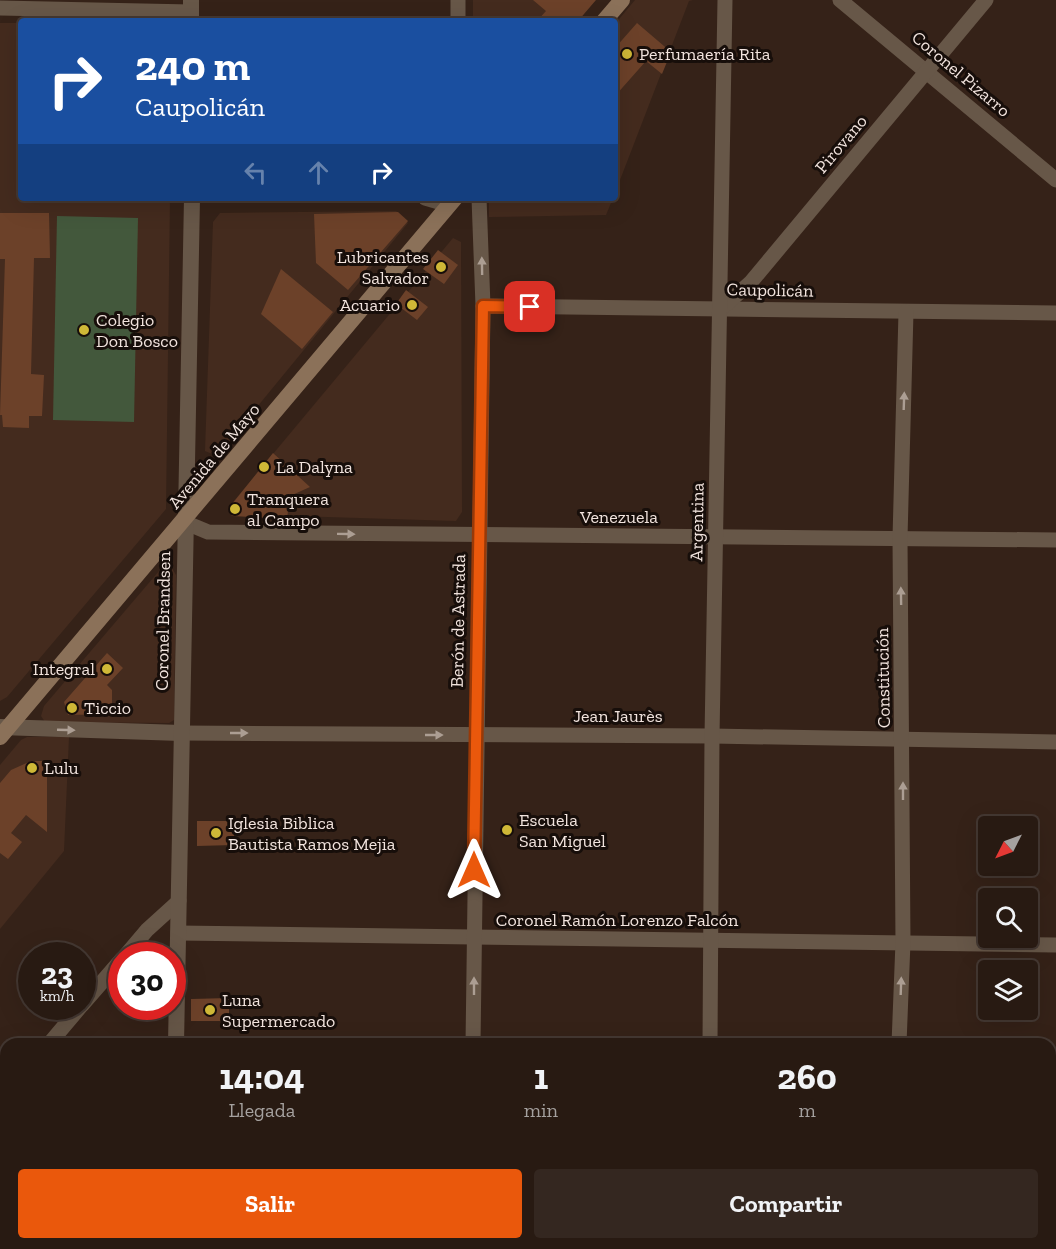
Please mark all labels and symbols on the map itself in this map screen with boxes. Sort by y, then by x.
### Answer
street label: Coronel Pizarro [907,26,1015,122]
place label: Perfumaería Rita [639,43,771,65]
marker: Perfumaería Rita [620,47,634,61]
street label: Pirovano [810,110,872,178]
place label: Lubricantes Salvador [337,246,429,289]
one-way arrow [477,256,487,275]
marker: Lubricantes Salvador [434,260,448,274]
street label: Caupolicán [726,278,814,302]
pin [504,281,555,332]
place label: Acuario [340,294,400,316]
marker: Acuario [405,298,419,312]
place label: Colegio Don Bosco [96,309,178,352]
marker: Colegio Don Bosco [77,323,91,337]
one-way arrow [899,391,909,410]
street label: Avenida de Mayo [164,399,264,513]
place label: La Dalyna [276,456,353,478]
marker: La Dalyna [257,460,271,474]
street label: Argentina [685,482,709,561]
place label: Tranquera al Campo [247,488,329,531]
marker: Tranquera al Campo [228,502,242,516]
street label: Venezuela [579,506,658,528]
one-way arrow [336,529,355,539]
street label: Coronel Brandsen [151,550,175,691]
street label: Berón de Astrada [446,554,470,688]
one-way arrow [896,586,906,605]
street label: Constitución [871,627,895,728]
place label: Integral [33,658,95,680]
marker: Integral [100,662,114,676]
place label: Ticcio [84,697,131,719]
marker: Ticcio [65,701,79,715]
street label: Jean Jaurès [573,705,663,727]
one-way arrow [57,725,76,734]
one-way arrow [230,728,249,738]
one-way arrow [425,730,444,739]
place label: Lulu [44,757,79,779]
marker: Lulu [25,761,39,775]
one-way arrow [898,781,908,800]
place label: Escuela San Miguel [519,809,606,852]
place label: Iglesia Biblica Bautista Ramos Mejia [228,812,396,855]
north arrow [978,816,1038,876]
marker: Escuela San Miguel [500,823,514,837]
marker: Iglesia Biblica Bautista Ramos Mejia [209,826,223,840]
position arrow [442,838,506,902]
street label: Coronel Ramón Lorenzo Falcón [496,909,739,931]
speed limit sign: 30 [108,942,186,1020]
one-way arrow [469,976,479,995]
one-way arrow [897,976,906,995]
place label: Luna Supermercado [222,989,335,1032]
marker: Luna Supermercado [203,1003,217,1017]

